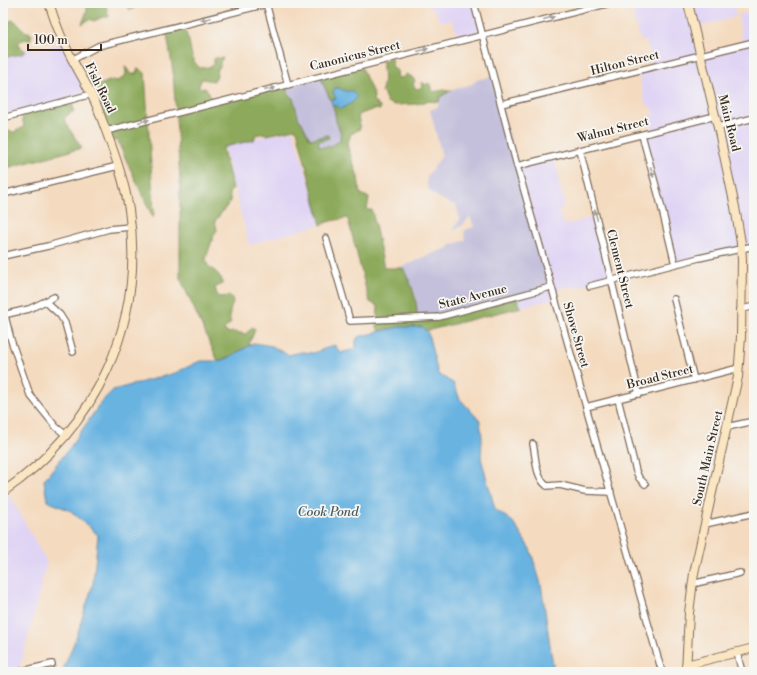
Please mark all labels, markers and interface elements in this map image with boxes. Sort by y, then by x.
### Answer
one-way arrow [543,15,555,21]
one-way arrow [200,16,212,22]
scale bar [28,26,101,52]
text: 100 m [34,33,68,48]
street label: Canonicus Street [308,37,402,74]
one-way arrow [417,47,429,53]
street label: Hilton Street [589,47,662,79]
street label: Fish Road [81,60,119,116]
one-way arrow [264,86,276,92]
street label: Main Road [715,93,743,153]
street label: Walnut Street [575,114,651,146]
one-way arrow [138,118,150,124]
one-way arrow [649,166,655,178]
one-way arrow [592,209,598,221]
street label: Clement Street [603,228,637,311]
street label: State Avenue [437,281,509,313]
street label: Shove Street [559,301,593,370]
street label: Broad Street [624,361,696,393]
street label: South Main Street [690,408,726,507]
water label: Cook Pond [298,504,359,520]

